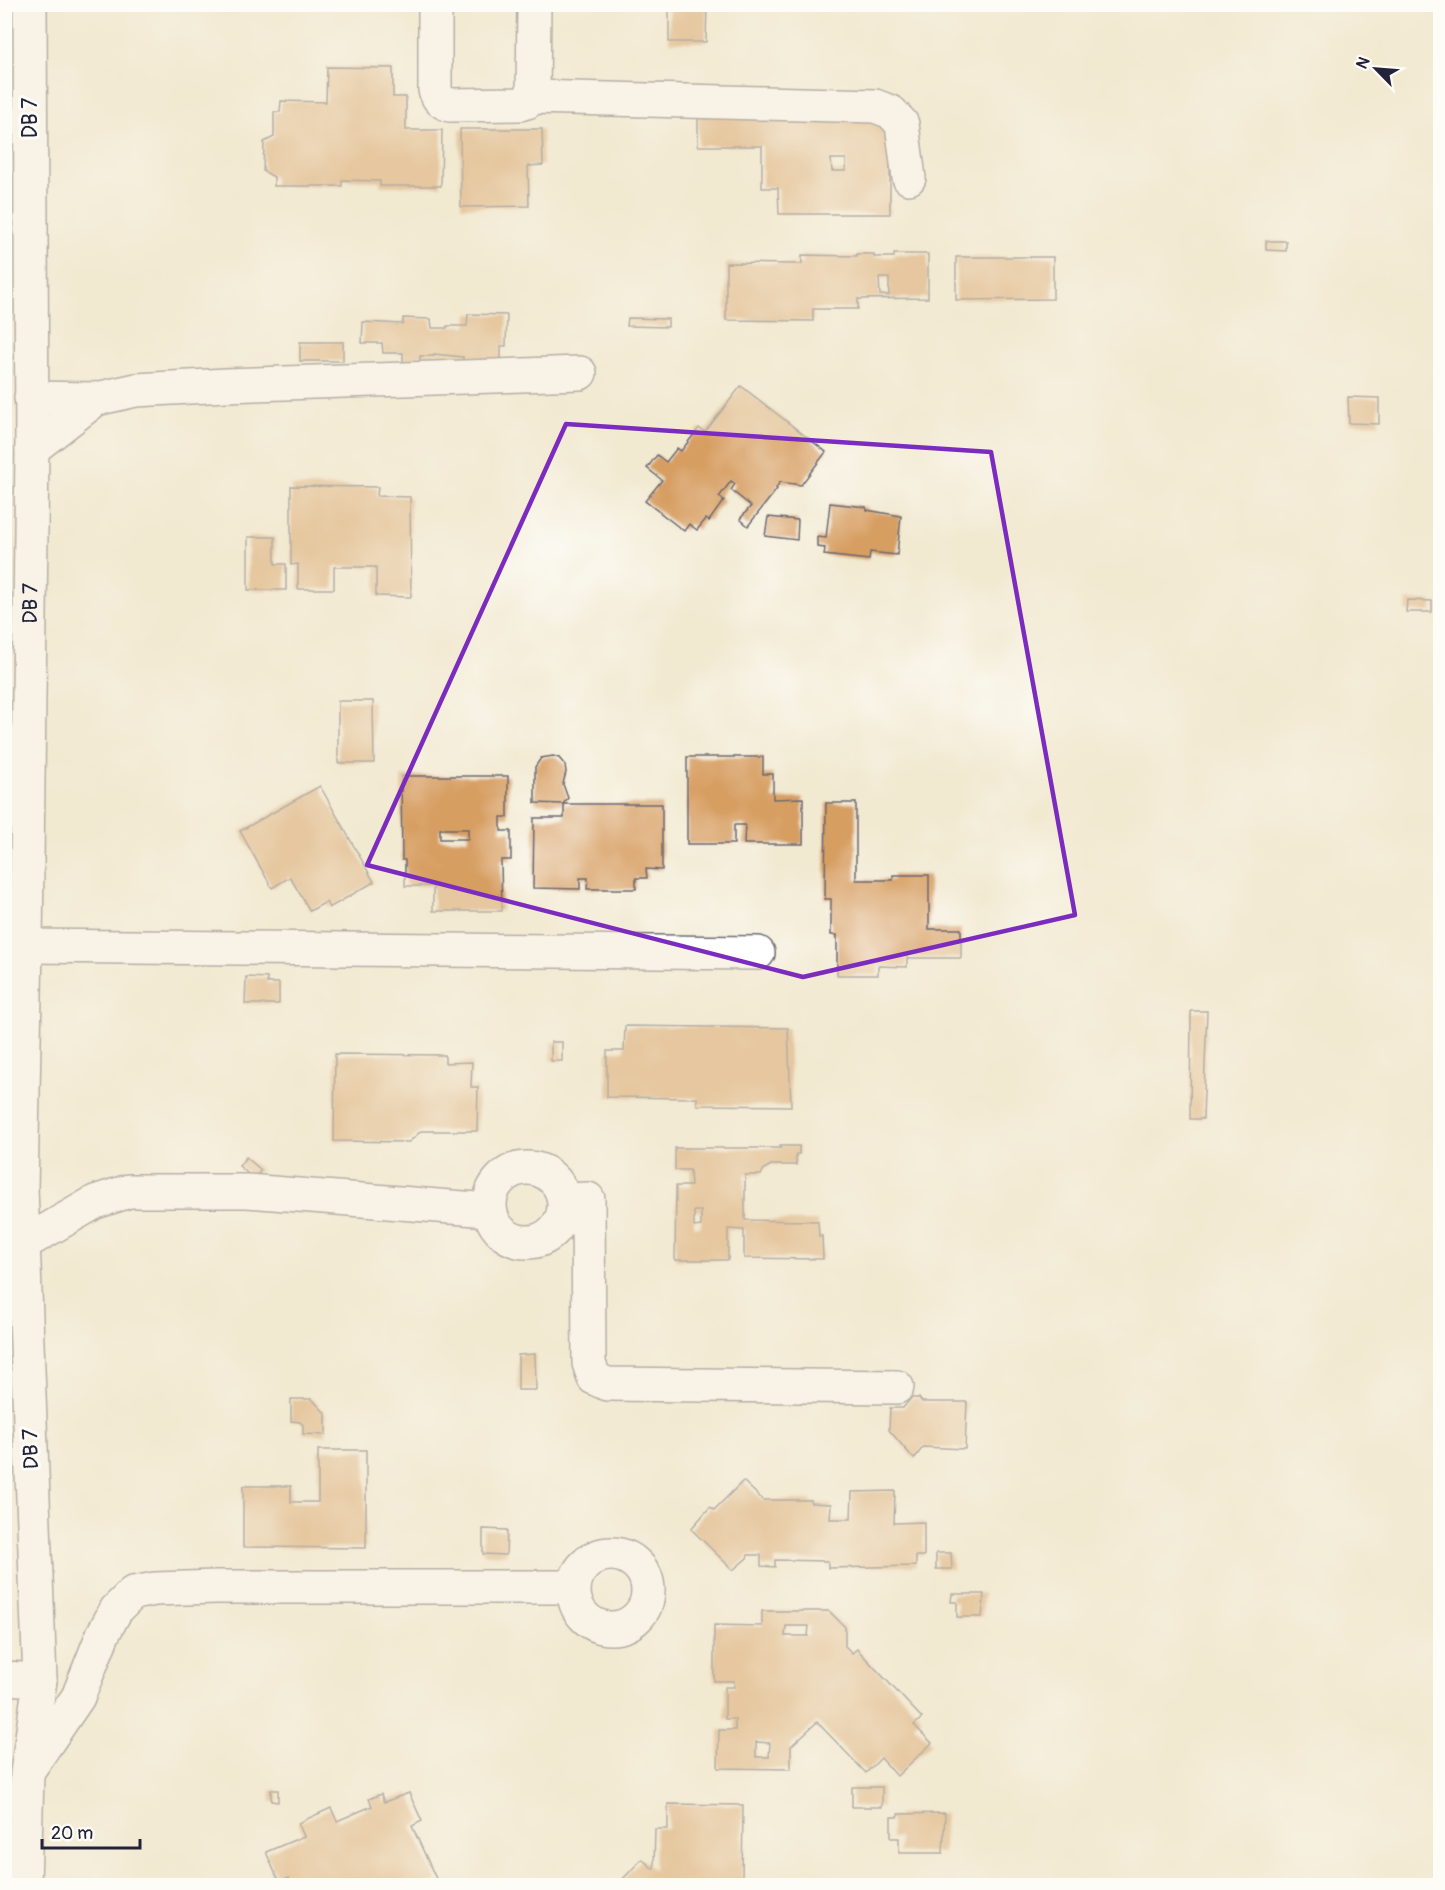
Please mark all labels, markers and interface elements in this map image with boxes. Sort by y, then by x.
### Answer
north arrow [1346,39,1406,99]
text: N [1352,54,1375,72]
street label: DB 7 [17,98,44,138]
street label: DB 7 [16,583,44,624]
street label: DB 7 [17,1428,45,1470]
scale bar [42,1812,140,1850]
text: 20 m [51,1822,93,1845]

